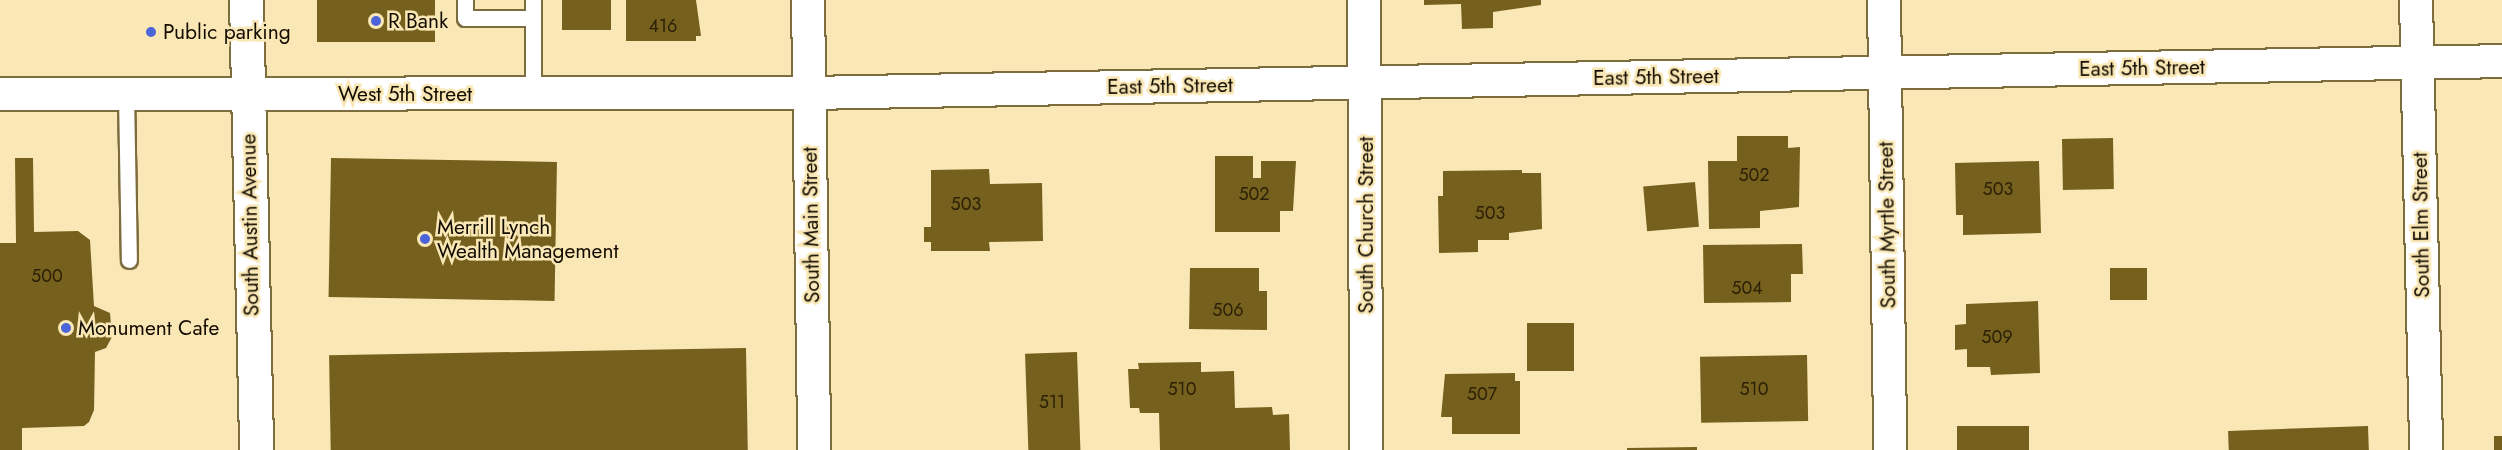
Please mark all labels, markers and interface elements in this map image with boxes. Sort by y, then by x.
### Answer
place label: R Bank [388,8,448,34]
marker: R Bank [369,14,383,28]
house number: 416 [649,15,677,37]
place label: Public parking [163,19,291,45]
marker: Public parking [144,25,158,39]
street label: East 5th Street [2079,54,2205,82]
street label: East 5th Street [1593,63,1719,91]
street label: East 5th Street [1107,72,1233,100]
street label: West 5th Street [338,81,472,107]
street label: South Austin Avenue [236,134,264,316]
street label: South Church Street [1353,136,1379,314]
street label: South Myrtle Street [1873,141,1901,309]
street label: South Main Street [797,147,825,303]
street label: South Elm Street [2407,152,2435,298]
house number: 502 [1738,164,1770,186]
house number: 503 [1983,178,2013,200]
house number: 502 [1238,183,1270,205]
house number: 503 [951,193,981,215]
house number: 503 [1475,202,1505,224]
place label: Merrill Lynch Wealth Management [437,214,619,264]
marker: Merrill Lynch Wealth Management [418,232,432,246]
house number: 500 [31,265,63,287]
house number: 504 [1731,277,1763,299]
house number: 506 [1212,299,1244,321]
place label: Monument Cafe [78,315,219,341]
marker: Monument Cafe [59,321,73,335]
house number: 509 [1981,326,2013,348]
house number: 510 [1167,378,1197,400]
house number: 510 [1739,378,1769,400]
house number: 507 [1467,383,1497,405]
house number: 511 [1039,391,1065,413]

